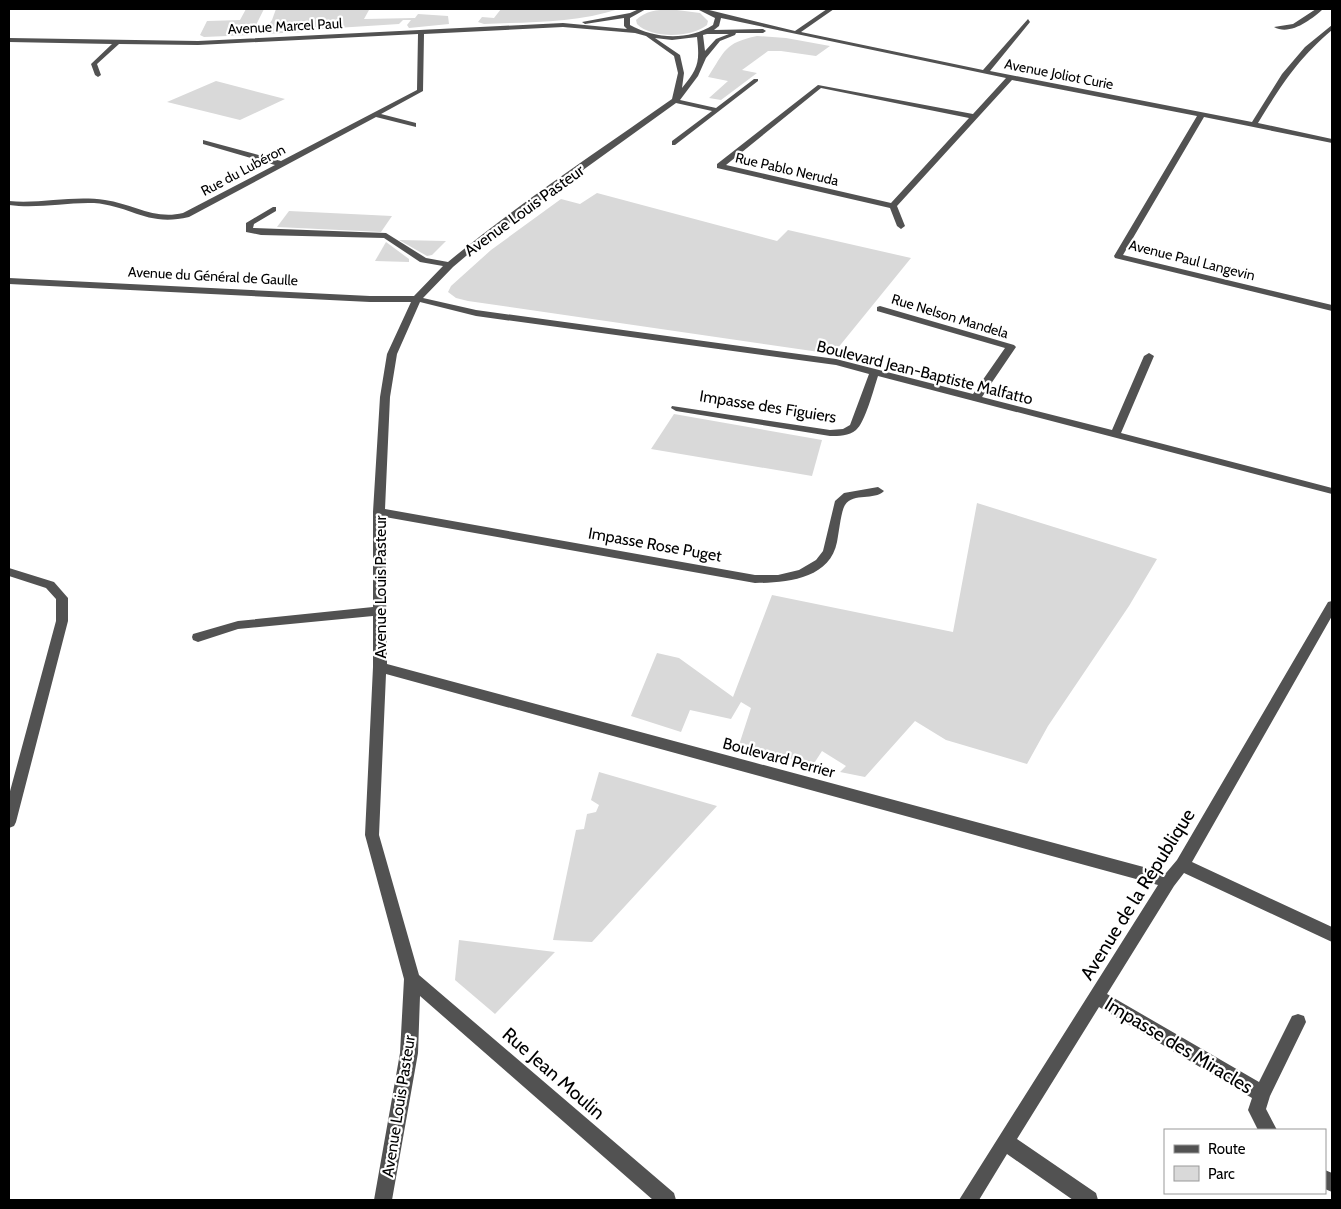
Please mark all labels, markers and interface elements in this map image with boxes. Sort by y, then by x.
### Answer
street label: Avenue Marcel Paul [227,14,344,38]
street label: Avenue Joliot Curie [1003,55,1115,93]
street label: Rue du Lubéron [198,140,288,200]
street label: Rue Pablo Neruda [734,148,841,190]
street label: Avenue Louis Pasteur [461,160,589,260]
street label: Avenue Paul Langevin [1127,236,1257,284]
street label: Avenue du Général de Gaulle [128,263,298,289]
street label: Rue Nelson Mandela [889,290,1011,342]
street label: Boulevard Jean-Baptiste Malfatto [815,336,1035,409]
street label: Impasse des Figuiers [698,386,838,427]
street label: Avenue Louis Pasteur [371,514,390,659]
street label: Impasse Rose Puget [587,523,724,566]
street label: Boulevard Perrier [721,733,838,782]
street label: Avenue de la République [1075,804,1200,984]
street label: Impasse des Miracles [1101,992,1257,1099]
street label: Rue Jean Moulin [498,1023,610,1124]
street label: Avenue Louis Pasteur [378,1033,419,1178]
legend [1164,1129,1326,1194]
text: Route [1208,1140,1246,1158]
text: Parc [1208,1165,1235,1183]

